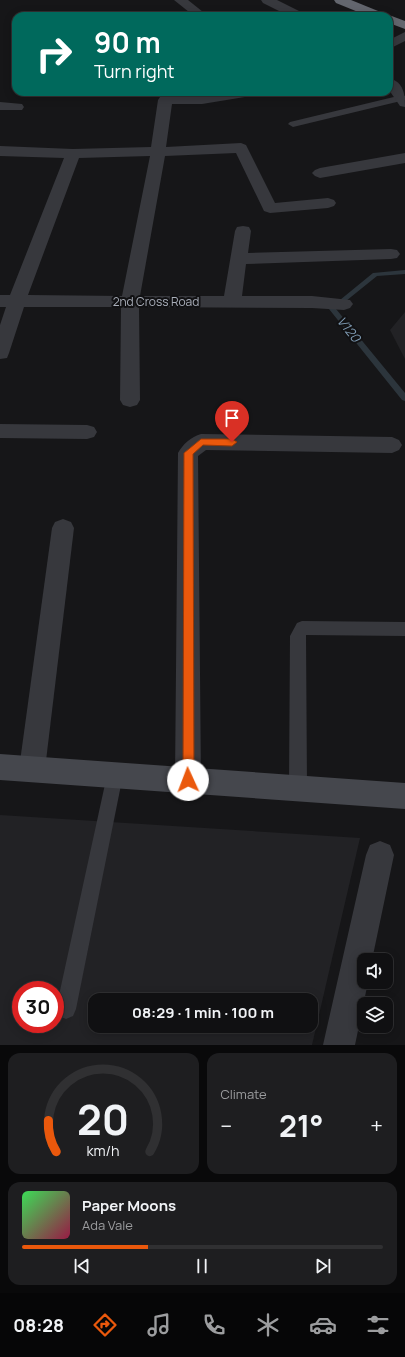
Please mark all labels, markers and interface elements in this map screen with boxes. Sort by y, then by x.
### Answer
text: 90 m [94,23,161,61]
icon: right [28,28,80,80]
text: Turn right [94,59,175,83]
street label: 2nd Cross Road [113,293,199,310]
water label: V120 [333,312,366,346]
pin [215,401,249,442]
icon: arrive [221,407,243,429]
position arrow [167,759,209,801]
map controls [357,953,393,1033]
button: sound [357,953,393,989]
speed limit sign: 30 [12,981,64,1033]
button: layers [357,997,393,1033]
text: 08:29 · 1 min · 100 m [132,1002,274,1023]
text: Climate [221,1085,267,1103]
text: 20 [77,1090,129,1146]
text: 21° [279,1105,324,1146]
text: − [221,1111,232,1141]
text: + [370,1111,383,1141]
text: km/h [87,1140,120,1159]
text: Paper Moons [82,1195,176,1216]
text: Ada Vale [82,1216,133,1234]
icon: previous [71,1255,93,1277]
icon: pause [191,1255,213,1277]
icon: next [312,1255,334,1277]
icon: directions [91,1311,119,1339]
icon: music [145,1311,173,1339]
icon: phone [200,1311,228,1339]
icon: climate [254,1311,282,1339]
icon: car [309,1311,337,1339]
icon: filters [364,1311,392,1339]
text: 08:28 [13,1313,64,1337]

